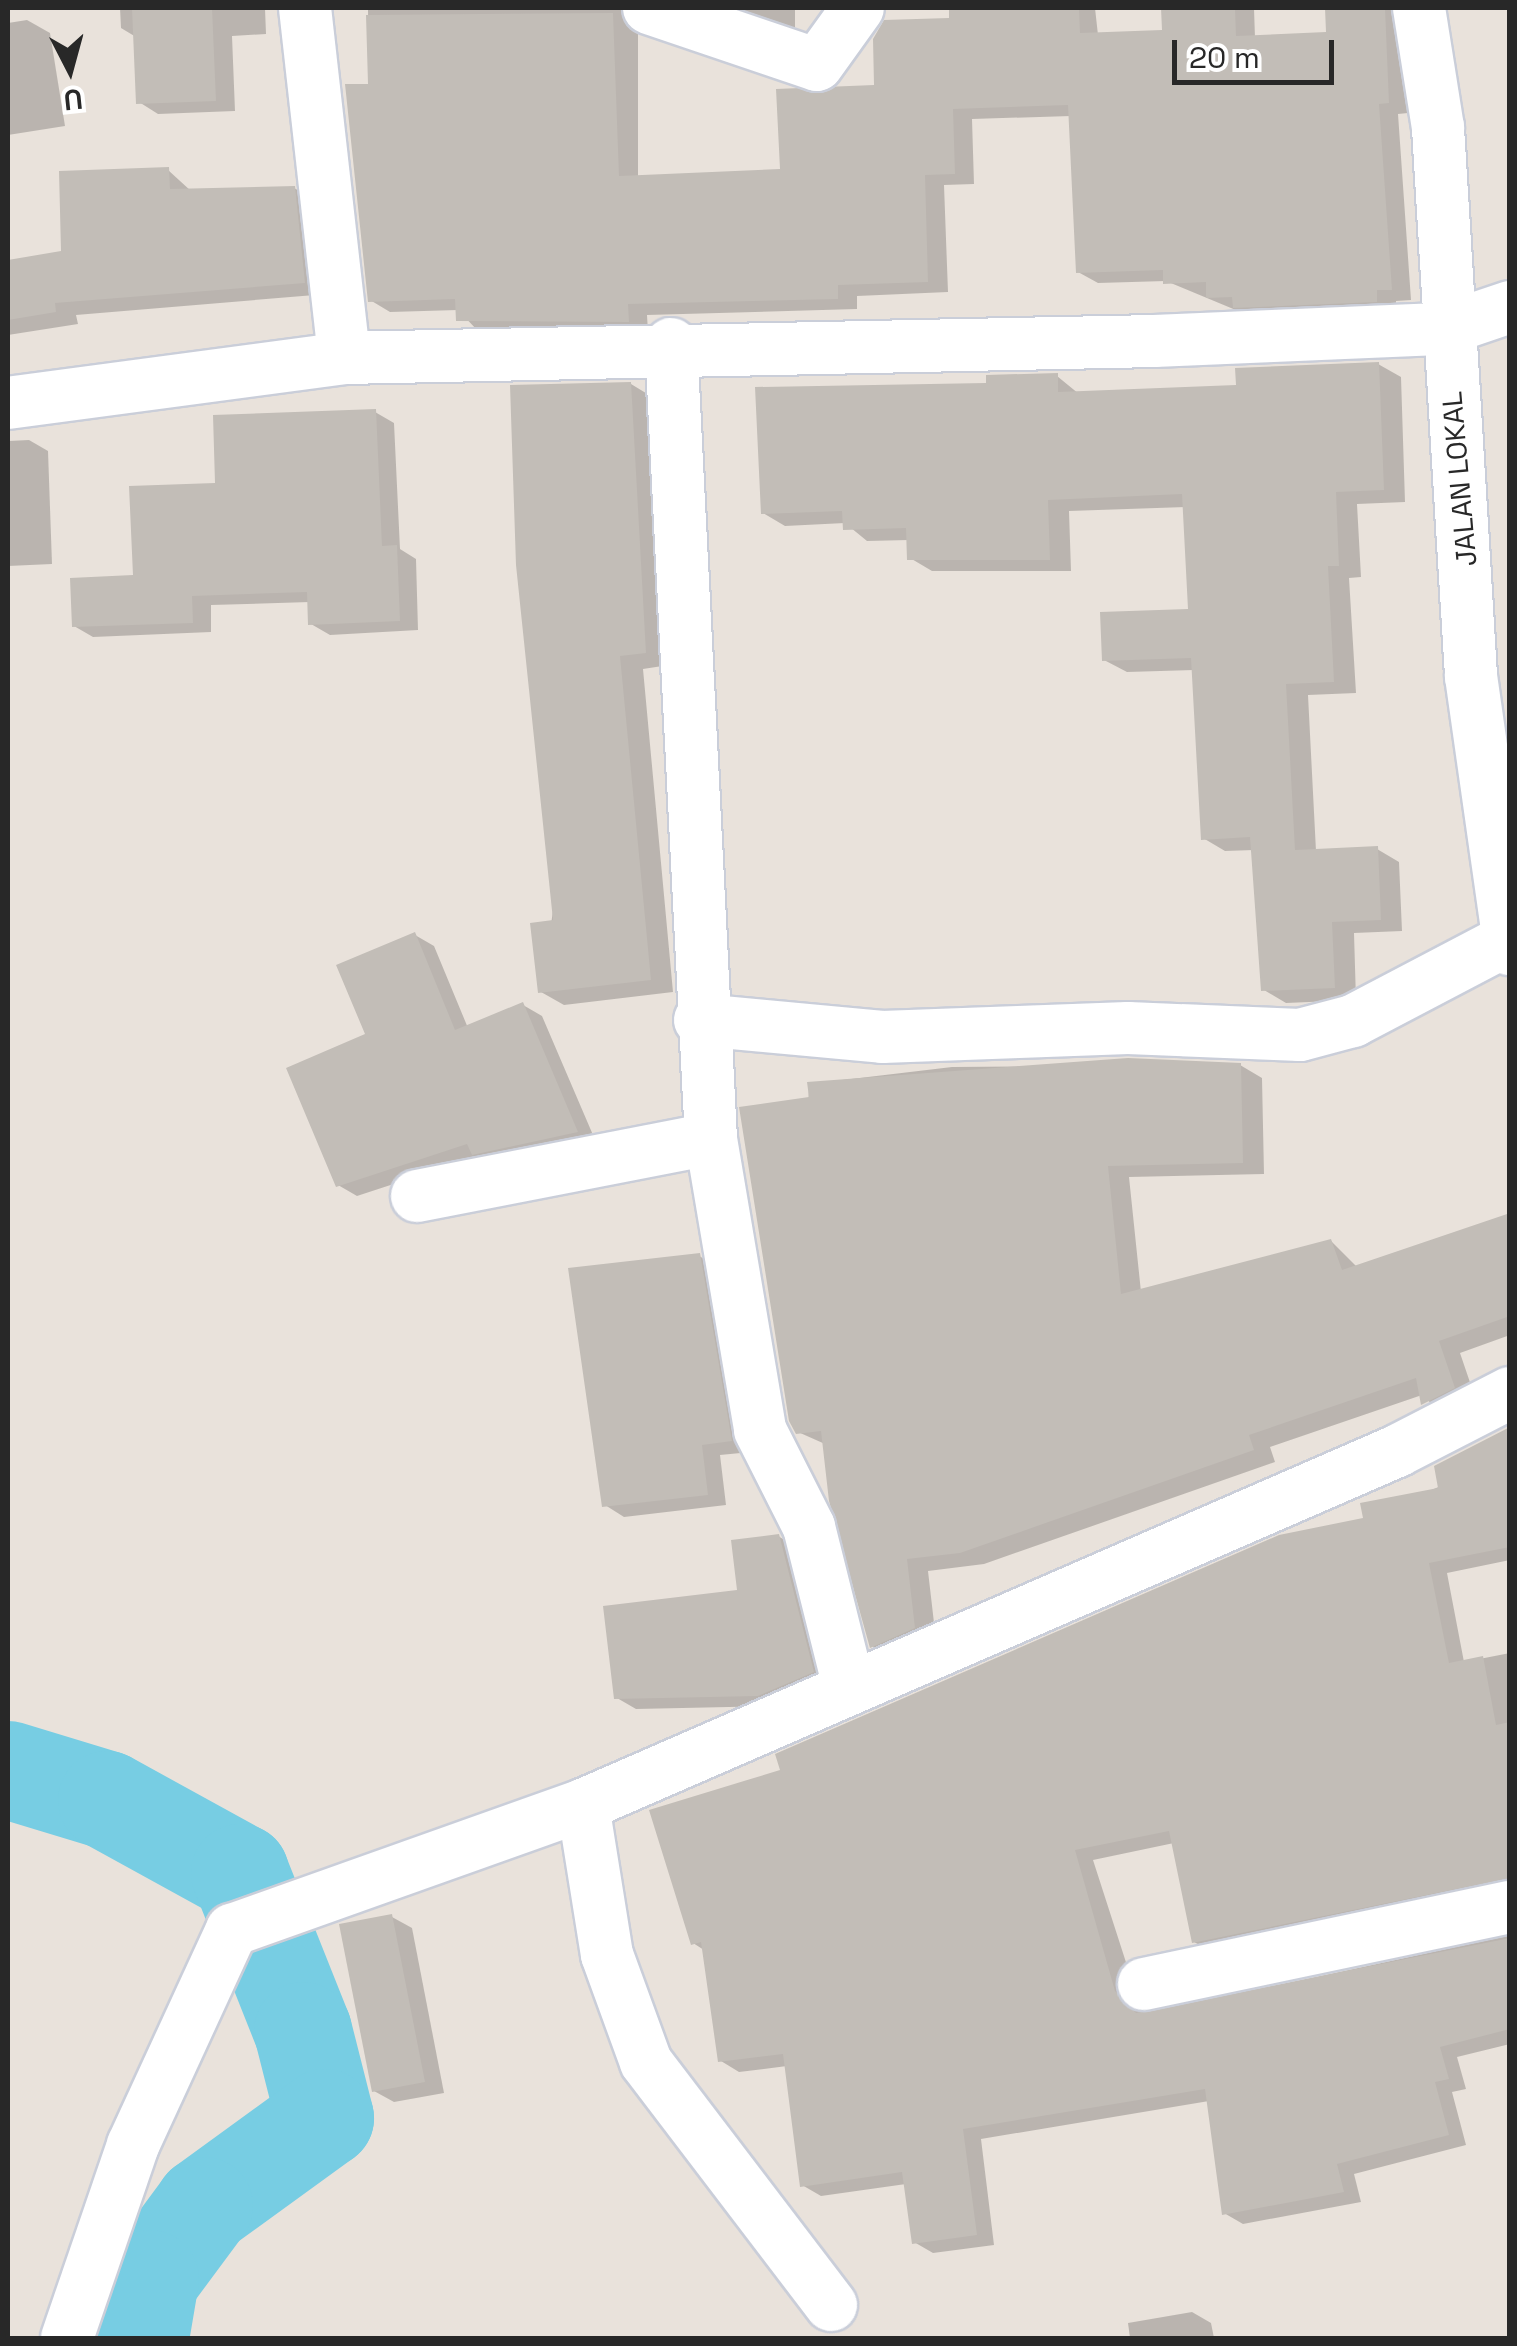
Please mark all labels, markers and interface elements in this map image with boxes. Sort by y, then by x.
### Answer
north arrow [20,20,120,120]
scale bar [1177,20,1340,82]
text: 20 m [1189,38,1260,77]
text: U [62,81,84,119]
street label: JALAN LOKAL [1435,390,1483,568]

